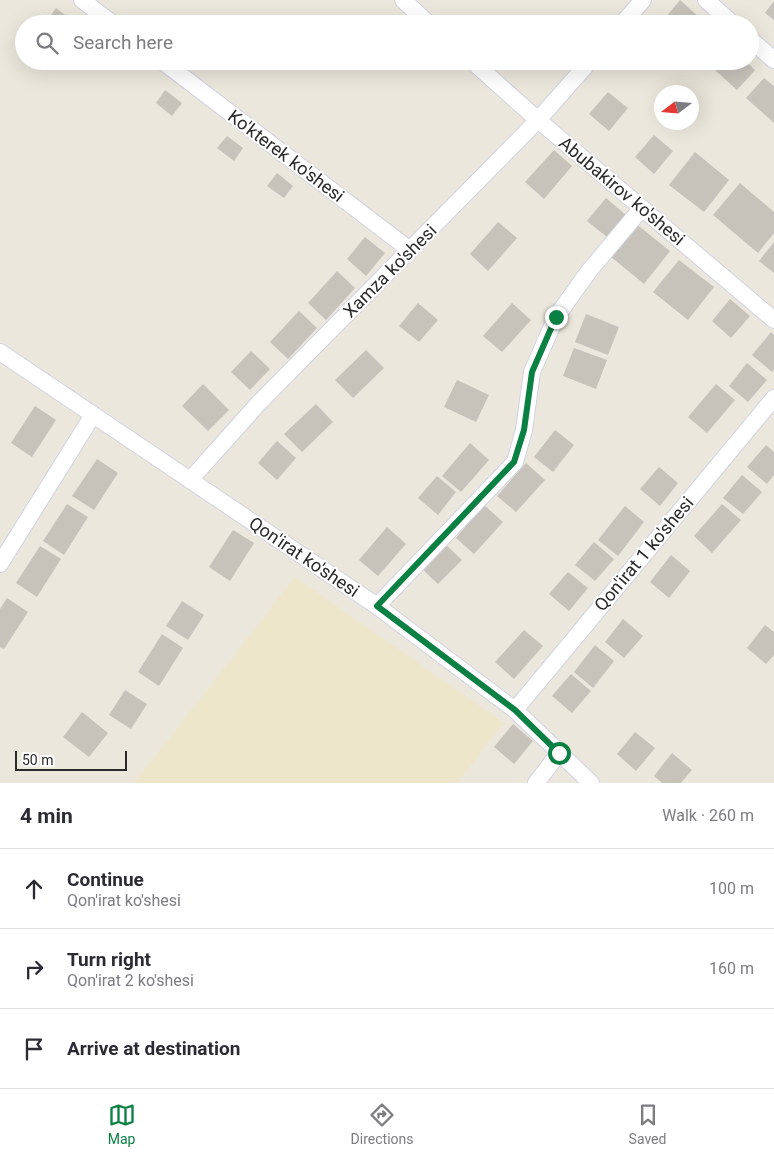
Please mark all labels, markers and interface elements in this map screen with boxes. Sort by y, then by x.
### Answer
search box [15,15,759,70]
icon: search [33,29,61,57]
text: Search here [73,31,173,54]
north arrow [654,85,699,130]
street label: Ko'kterek ko'shesi [224,105,349,206]
street label: Abubakirov ko'shesi [555,132,689,249]
street label: Xamza ko'shesi [339,220,441,322]
route end [545,306,568,329]
street label: Qon'irat 1 ko'shesi [590,492,698,615]
street label: Qon'irat ko'shesi [245,512,363,601]
route start [548,742,571,765]
scale bar [15,748,128,771]
text: 50 m [22,752,54,768]
text: 4 min [20,804,73,828]
text: Walk · 260 m [662,806,754,825]
text: Continue [67,868,144,891]
icon: ahead [20,875,48,903]
text: 100 m [709,879,754,898]
text: Qon'irat ko'shesi [67,891,181,910]
text: Turn right [67,948,151,971]
icon: right [20,955,48,983]
text: 160 m [709,959,754,978]
text: Qon'irat 2 ko'shesi [67,971,194,990]
icon: arrive [20,1035,48,1063]
text: Arrive at destination [67,1037,240,1060]
tab: Map [108,1101,136,1147]
tab: Directions [351,1101,414,1147]
tab: Saved [629,1101,666,1147]

